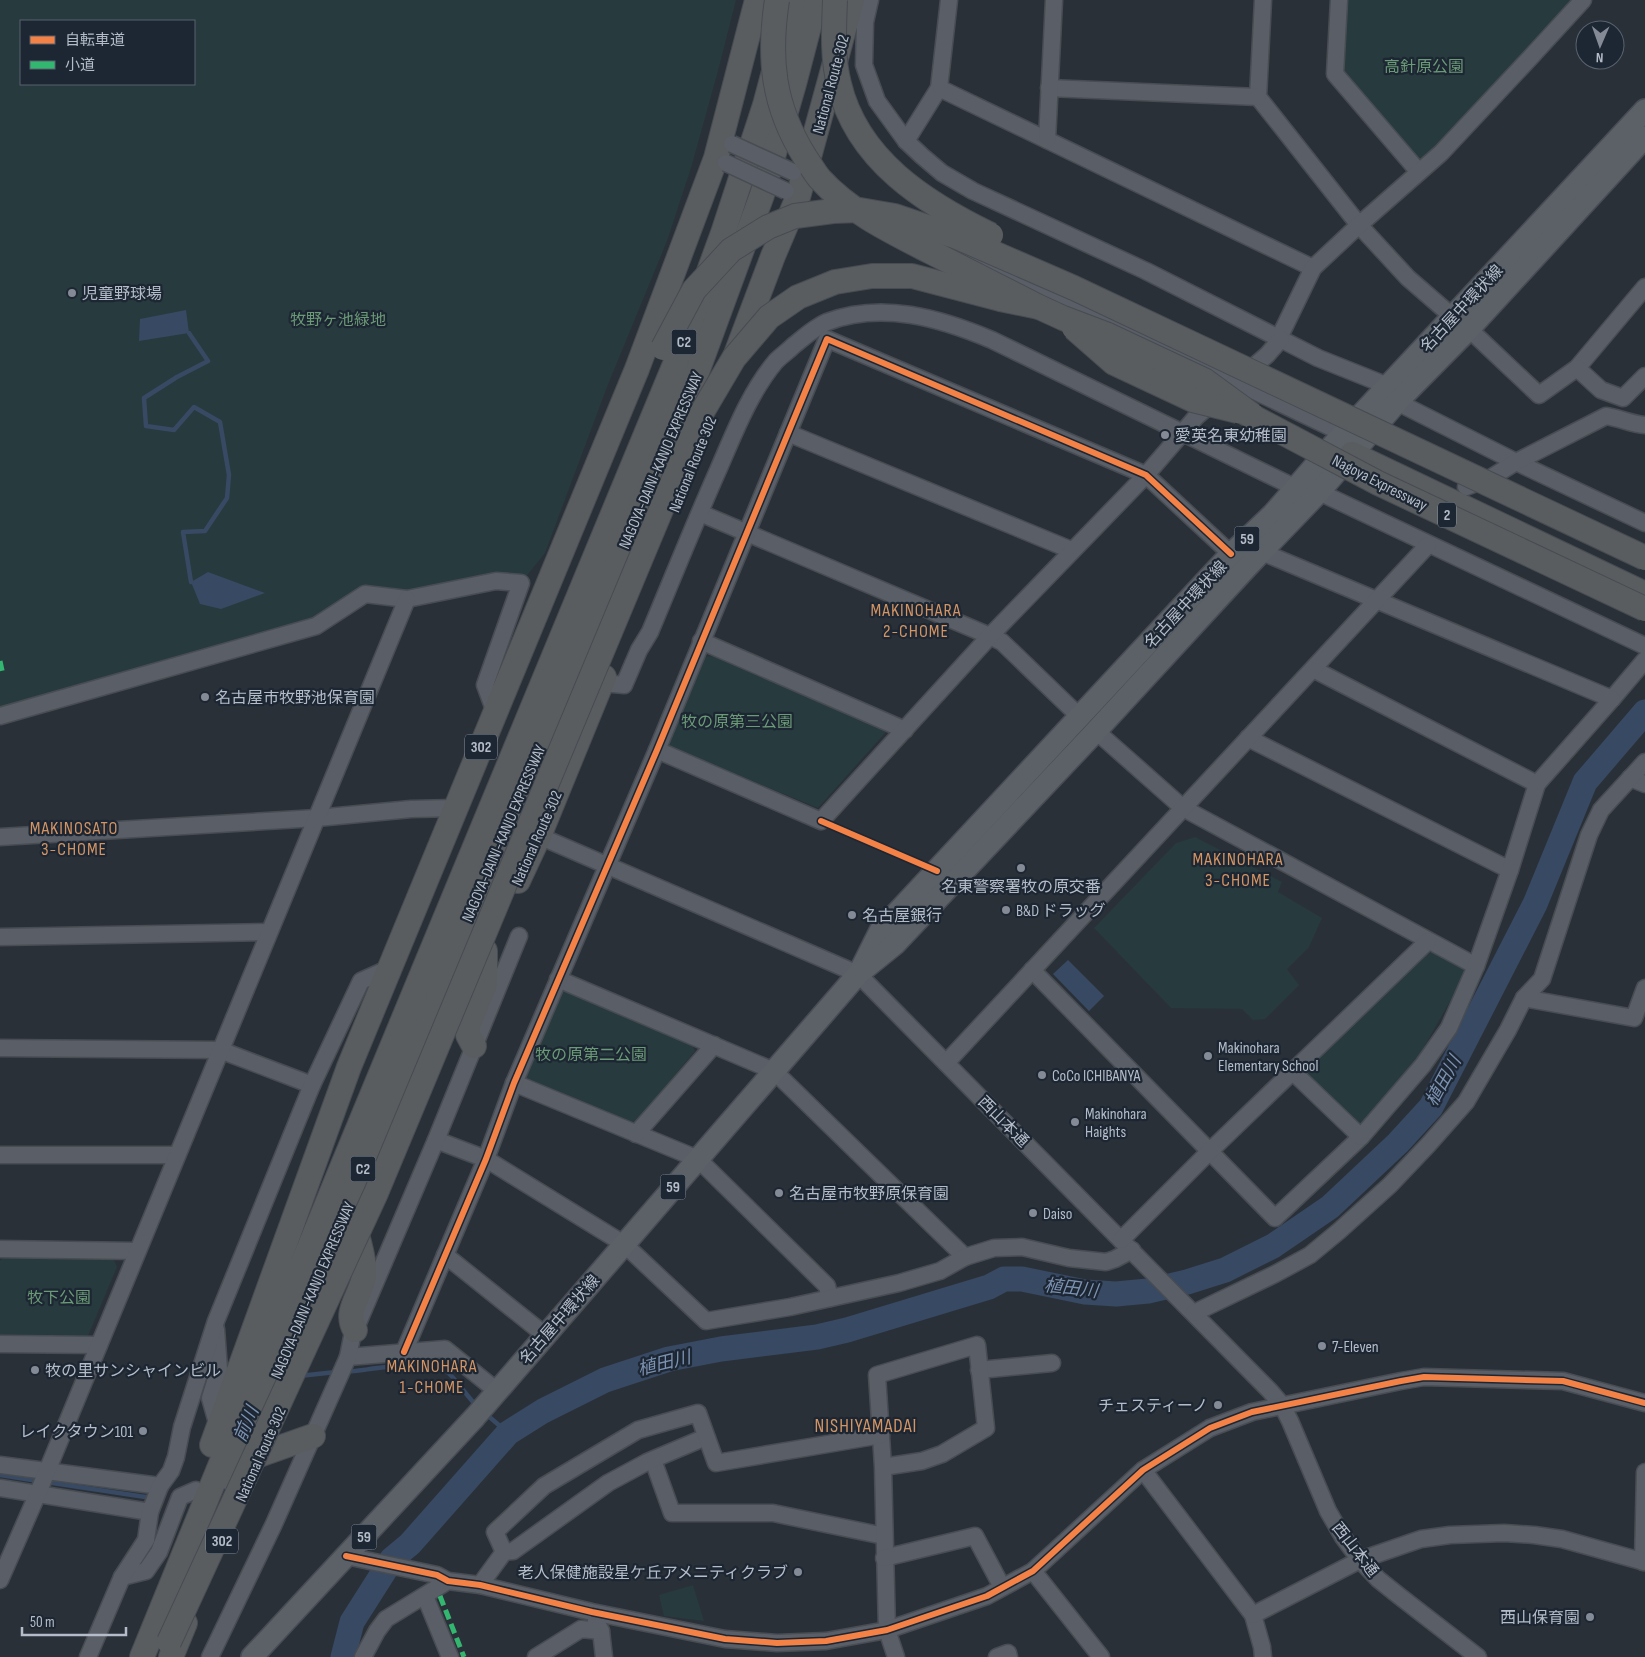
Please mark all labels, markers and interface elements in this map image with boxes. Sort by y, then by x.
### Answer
legend [20,20,195,85]
north arrow [1575,20,1625,70]
text: 自転車道 [65,31,125,50]
street label: National Route 302 [809,33,854,136]
text: N [1596,49,1604,66]
text: 小道 [65,56,95,75]
park label: 高針原公園 [1384,58,1464,77]
street label: 名古屋中環状線 [1417,262,1507,356]
place label: 児童野球場 [82,285,162,304]
marker: 児童野球場 [66,287,78,299]
park label: 牧野ヶ池緑地 [290,311,386,330]
road number: C2 [672,330,696,354]
street label: NAGOYA-DAINI-KANJO EXPRESSWAY [615,369,707,552]
street label: National Route 302 [665,414,721,515]
place label: 愛英名東幼稚園 [1175,427,1287,446]
marker: 愛英名東幼稚園 [1159,429,1171,441]
street label: Nagoya Expressway [1329,451,1430,515]
road number: 2 [1438,502,1456,528]
road number: 59 [1234,526,1260,552]
street label: 名古屋中環状線 [1141,558,1231,652]
district label: MAKINOHARA 2-CHOME [871,600,961,642]
place label: 名古屋市牧野池保育園 [215,689,375,708]
marker: 名古屋市牧野池保育園 [199,691,211,703]
park label: 牧の原第三公園 [681,713,793,732]
road number: 302 [465,734,497,760]
street label: NAGOYA-DAINI-KANJO EXPRESSWAY [458,742,550,925]
street label: National Route 302 [508,788,567,889]
district label: MAKINOSATO 3-CHOME [30,818,118,860]
district label: MAKINOHARA 3-CHOME [1193,849,1283,891]
marker: 名東警察署牧の原交番 [1015,862,1027,874]
place label: 名東警察署牧の原交番 [941,878,1101,897]
place label: B&D ドラッグ [1016,902,1106,921]
marker: B&D ドラッグ [1000,904,1012,916]
place label: 名古屋銀行 [862,907,942,926]
marker: 名古屋銀行 [846,909,858,921]
place label: Makinohara Elementary School [1218,1039,1318,1076]
park label: 牧の原第二公園 [535,1046,647,1065]
marker: Makinohara Elementary School [1202,1050,1214,1062]
water label: 植田川 [1421,1051,1467,1110]
place label: CoCo ICHIBANYA [1052,1067,1140,1086]
marker: CoCo ICHIBANYA [1036,1069,1048,1081]
street label: 西山本通 [974,1093,1032,1151]
place label: Makinohara Haights [1085,1105,1147,1142]
marker: Makinohara Haights [1069,1116,1081,1128]
road number: C2 [350,1156,376,1182]
road number: 59 [660,1174,686,1200]
place label: 名古屋市牧野原保育園 [789,1185,949,1204]
marker: 名古屋市牧野原保育園 [773,1187,785,1199]
street label: NAGOYA-DAINI-KANJO EXPRESSWAY [267,1199,359,1382]
place label: Daiso [1043,1205,1072,1224]
marker: Daiso [1027,1207,1039,1219]
street label: 名古屋中環状線 [516,1271,604,1368]
water label: 植田川 [1043,1275,1101,1302]
park label: 牧下公園 [27,1289,91,1308]
place label: 7-Eleven [1332,1338,1379,1357]
marker: 7-Eleven [1316,1340,1328,1352]
water label: 植田川 [635,1346,695,1380]
district label: MAKINOHARA 1-CHOME [387,1356,477,1398]
place label: 牧の里サンシャインビル [45,1362,221,1381]
marker: 牧の里サンシャインビル [29,1364,41,1376]
place label: チェスティーノ [1098,1397,1208,1416]
marker: チェスティーノ [1212,1399,1224,1411]
water label: 前川 [230,1402,264,1445]
street label: National Route 302 [232,1404,291,1505]
district label: NISHIYAMADAI [815,1415,917,1438]
place label: レイクタウン101 [20,1423,133,1442]
marker: レイクタウン101 [137,1425,149,1437]
street label: 西山本通 [1328,1519,1382,1581]
road number: 59 [352,1524,376,1550]
road number: 302 [206,1528,238,1554]
place label: 老人保健施設星ケ丘アメニティクラブ [518,1564,788,1583]
marker: 老人保健施設星ケ丘アメニティクラブ [792,1566,804,1578]
scale bar [22,1604,126,1636]
place label: 西山保育園 [1500,1609,1580,1628]
marker: 西山保育園 [1584,1611,1596,1623]
text: 50 m [30,1613,55,1632]

